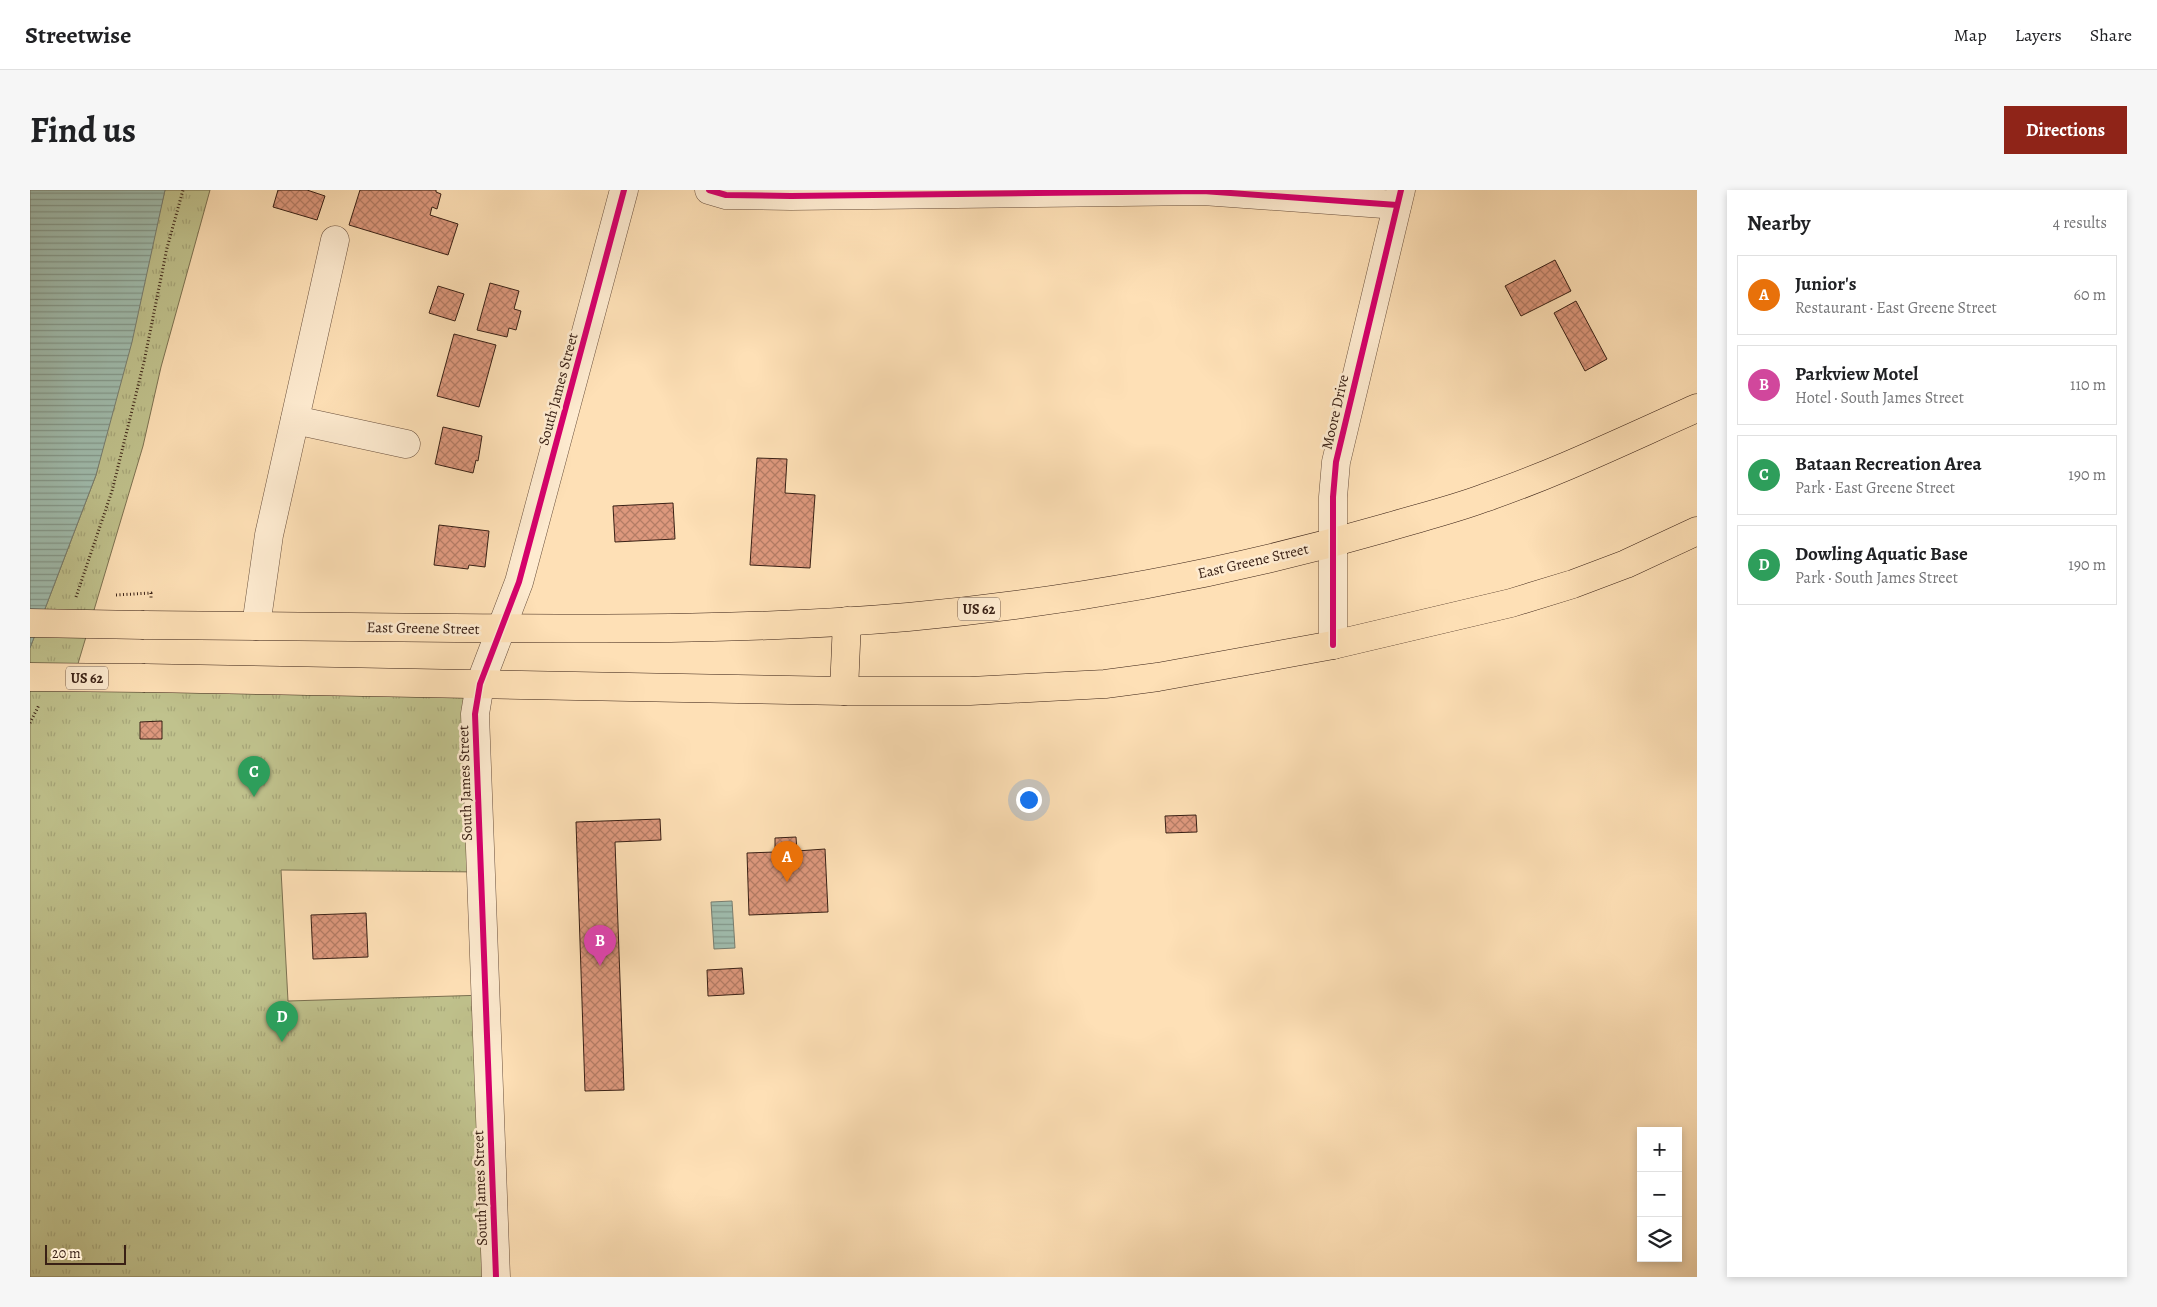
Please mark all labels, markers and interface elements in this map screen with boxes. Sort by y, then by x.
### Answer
text: Streetwise [25,19,131,51]
text: Map [1954,23,1987,47]
text: Layers [2015,23,2062,47]
text: Share [2090,23,2132,47]
text: Find us [30,106,136,154]
button: Directions [2004,106,2127,154]
text: Nearby [1747,209,1810,237]
text: 4 results [2053,212,2107,234]
text: Junior's [1795,271,1856,297]
text: A [1759,284,1769,306]
text: 60 m [2074,284,2106,306]
text: Restaurant · East Greene Street [1795,297,1997,319]
street label: South James Street [533,330,583,447]
text: Parkview Motel [1795,361,1918,387]
street label: Moore Drive [1317,372,1353,451]
text: B [1759,374,1769,396]
text: 110 m [2070,374,2106,396]
text: Hotel · South James Street [1795,387,1964,409]
text: Bataan Recreation Area [1795,451,1982,477]
text: C [1759,464,1769,486]
text: 190 m [2068,464,2106,486]
text: Park · East Greene Street [1795,477,1955,499]
street label: East Greene Street [1196,539,1310,583]
text: Dowling Aquatic Base [1795,541,1968,567]
text: D [1758,554,1770,576]
text: 190 m [2068,554,2106,576]
text: Park · South James Street [1795,567,1958,589]
road number: US 62 [958,598,1000,620]
street label: East Greene Street [366,617,480,639]
road number: US 62 [66,666,108,689]
street label: South James Street [453,725,477,841]
pin: C [238,756,270,797]
your location [1016,787,1042,813]
pin: A [771,841,803,882]
pin: B [584,925,616,966]
pin: D [266,1001,298,1042]
map controls [1637,1127,1682,1262]
button: + [1637,1127,1682,1172]
street label: South James Street [468,1130,492,1246]
button: − [1637,1172,1682,1217]
button: layers [1637,1217,1682,1262]
scale bar [45,1242,126,1265]
text: 20 m [52,1244,81,1263]

